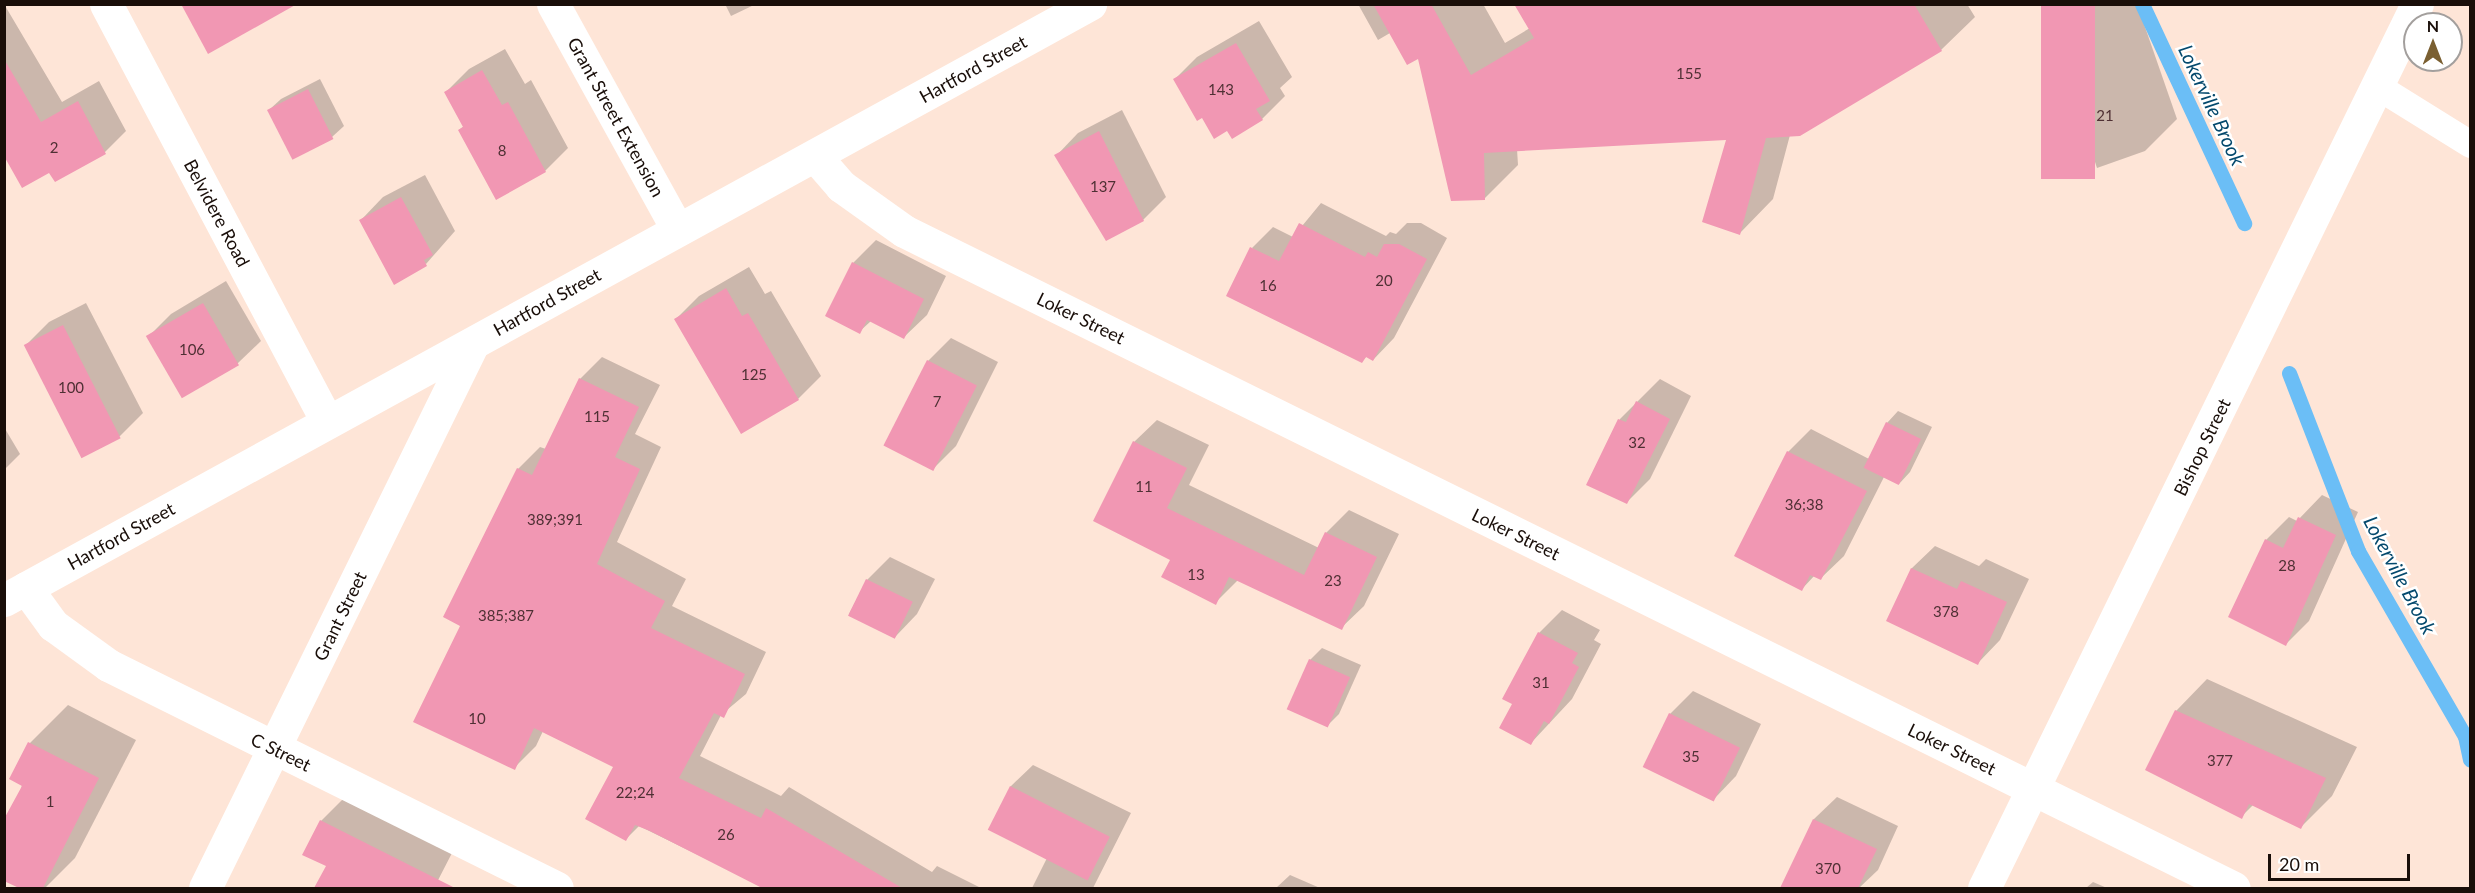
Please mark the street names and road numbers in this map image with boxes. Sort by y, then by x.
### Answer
street label: Hartford Street [915,31,1031,107]
street label: Grant Street Extension [563,33,669,201]
street label: Belvidere Road [180,156,254,270]
street label: Hartford Street [489,264,605,340]
street label: Loker Street [1033,287,1129,349]
street label: Bishop Street [2169,395,2235,499]
street label: Hartford Street [63,498,179,574]
street label: Loker Street [1468,503,1564,565]
street label: Grant Street [309,568,371,664]
street label: Loker Street [1904,718,2000,780]
street label: C Street [247,728,315,776]

